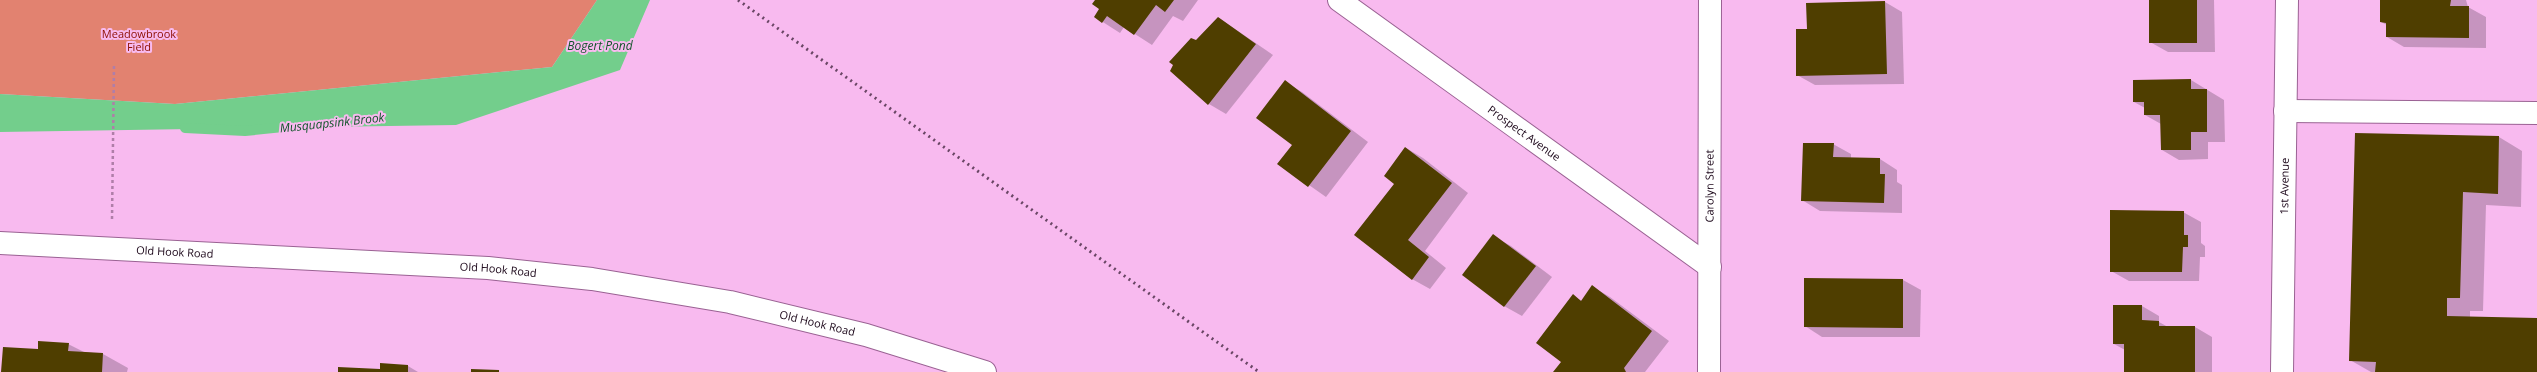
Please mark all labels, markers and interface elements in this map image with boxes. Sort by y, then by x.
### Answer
park label: Meadowbrook Field [102,26,176,54]
water label: Bogert Pond [567,37,634,54]
street label: Prospect Avenue [1485,101,1564,164]
water label: Musquapsink Brook [279,108,386,136]
street label: Carolyn Street [1701,149,1717,222]
street label: 1st Avenue [2276,158,2292,214]
street label: Old Hook Road [136,242,214,261]
street label: Old Hook Road [459,259,538,280]
street label: Old Hook Road [778,306,857,339]

